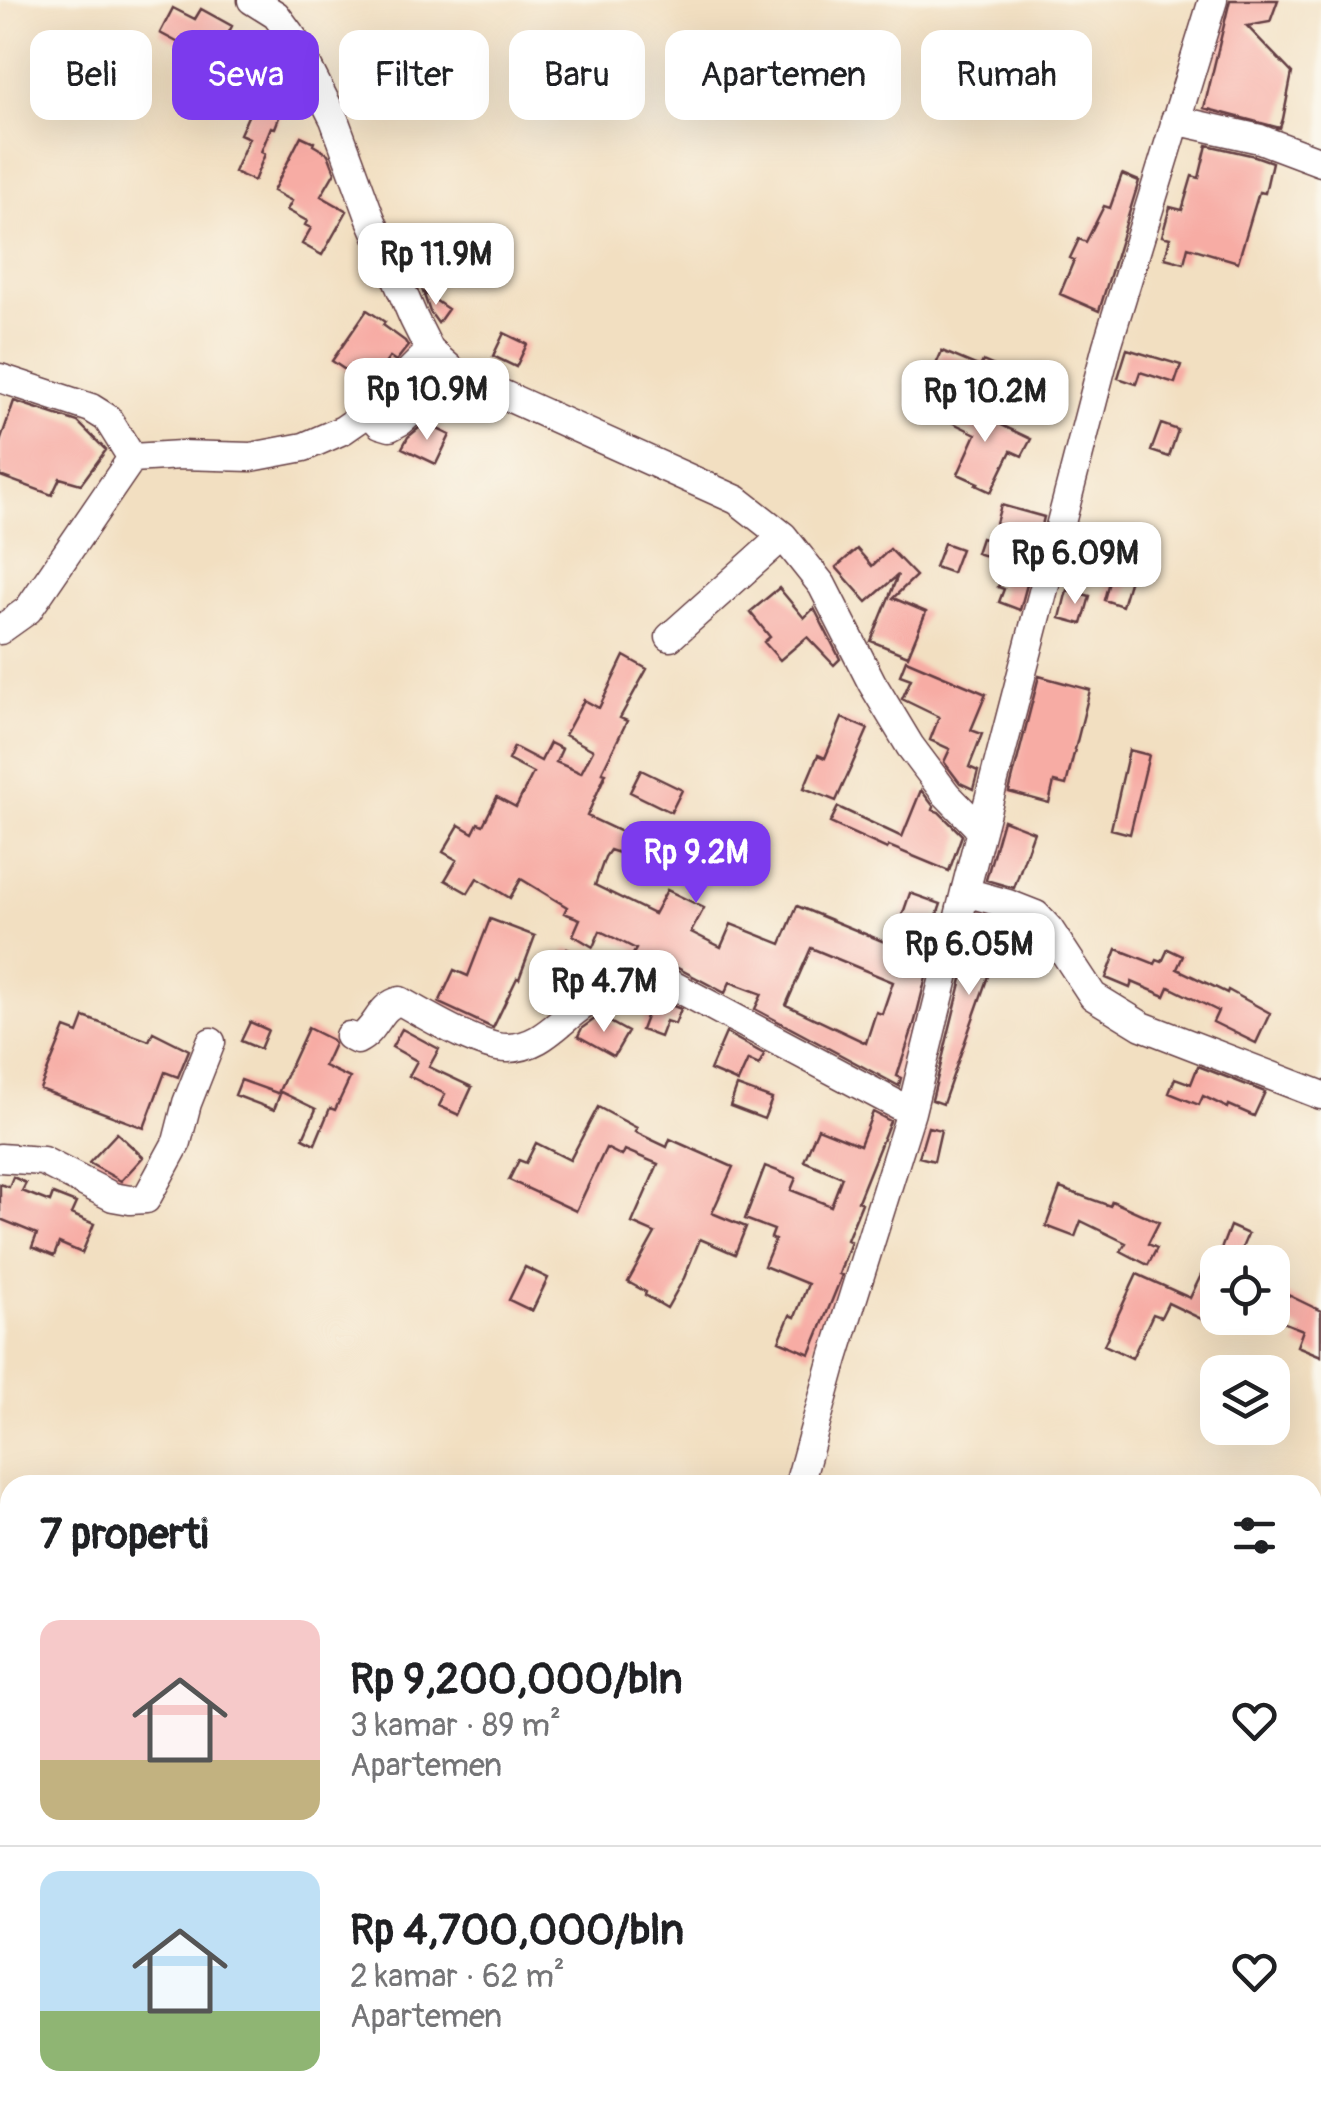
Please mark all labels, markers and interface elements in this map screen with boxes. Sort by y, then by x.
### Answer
chip: Beli [30,30,152,120]
chip: Sewa [172,30,319,120]
chip: Filter [339,30,489,120]
chip: Baru [509,30,645,120]
chip: Apartemen [665,30,901,120]
chip: Rumah [921,30,1092,120]
pin: Rp 11.9M [333,223,539,308]
text: Rp 11.9M [380,235,492,275]
pin: Rp 10.9M [324,358,530,443]
pin: Rp 10.2M [882,360,1088,445]
text: Rp 10.9M [366,370,488,410]
text: Rp 10.2M [924,372,1046,412]
pin: Rp 6.09M [972,522,1178,607]
text: Rp 6.09M [1011,534,1139,574]
pin: Rp 9.2M [604,821,788,906]
text: Rp 9.2M [644,833,749,873]
pin: Rp 6.05M [866,913,1072,998]
text: Rp 6.05M [905,925,1033,965]
pin: Rp 4.7M [512,950,696,1035]
text: Rp 4.7M [551,962,657,1002]
map controls [1200,1245,1290,1445]
button: locate [1200,1245,1290,1335]
button: layers [1200,1355,1290,1445]
icon: filters [1227,1508,1282,1563]
text: 7 properti [40,1509,208,1561]
text: Rp 9,200,000/bln [350,1654,683,1706]
icon: home [120,1660,240,1780]
icon: heart [1227,1693,1282,1748]
text: 3 kamar · 89 m² [350,1706,561,1746]
text: Apartemen [350,1746,502,1786]
text: Rp 4,700,000/bln [350,1905,684,1957]
icon: home [120,1911,240,2031]
icon: heart [1227,1944,1282,1999]
text: 2 kamar · 62 m² [350,1957,565,1997]
text: Apartemen [350,1997,502,2037]

